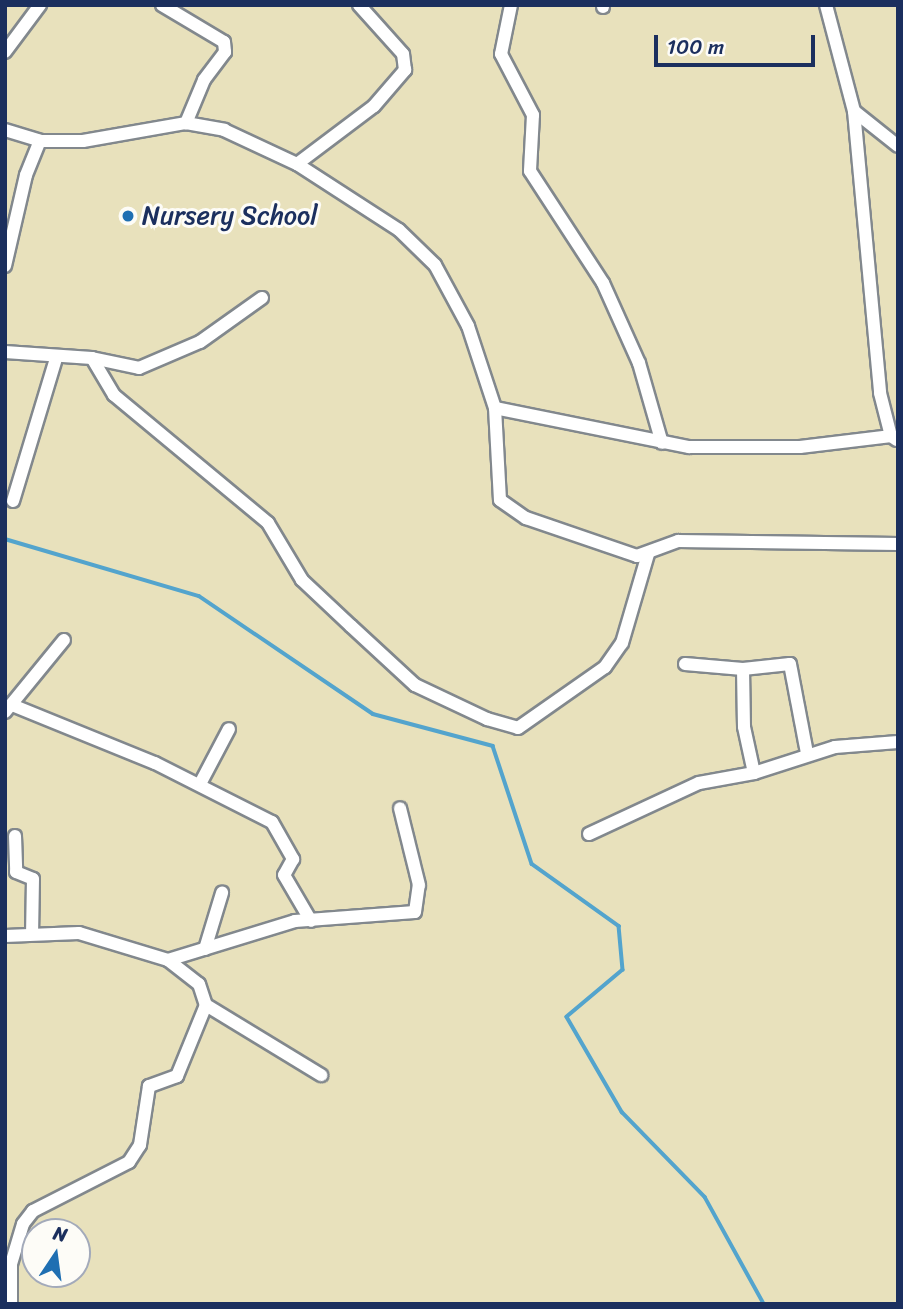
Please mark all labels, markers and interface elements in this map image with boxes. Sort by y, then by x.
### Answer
scale bar [658,21,819,65]
text: 100 m [667,28,724,66]
place label: Nursery School [142,200,318,232]
marker: Nursery School [120,208,136,224]
text: N [50,1216,71,1252]
north arrow [21,1218,91,1288]

